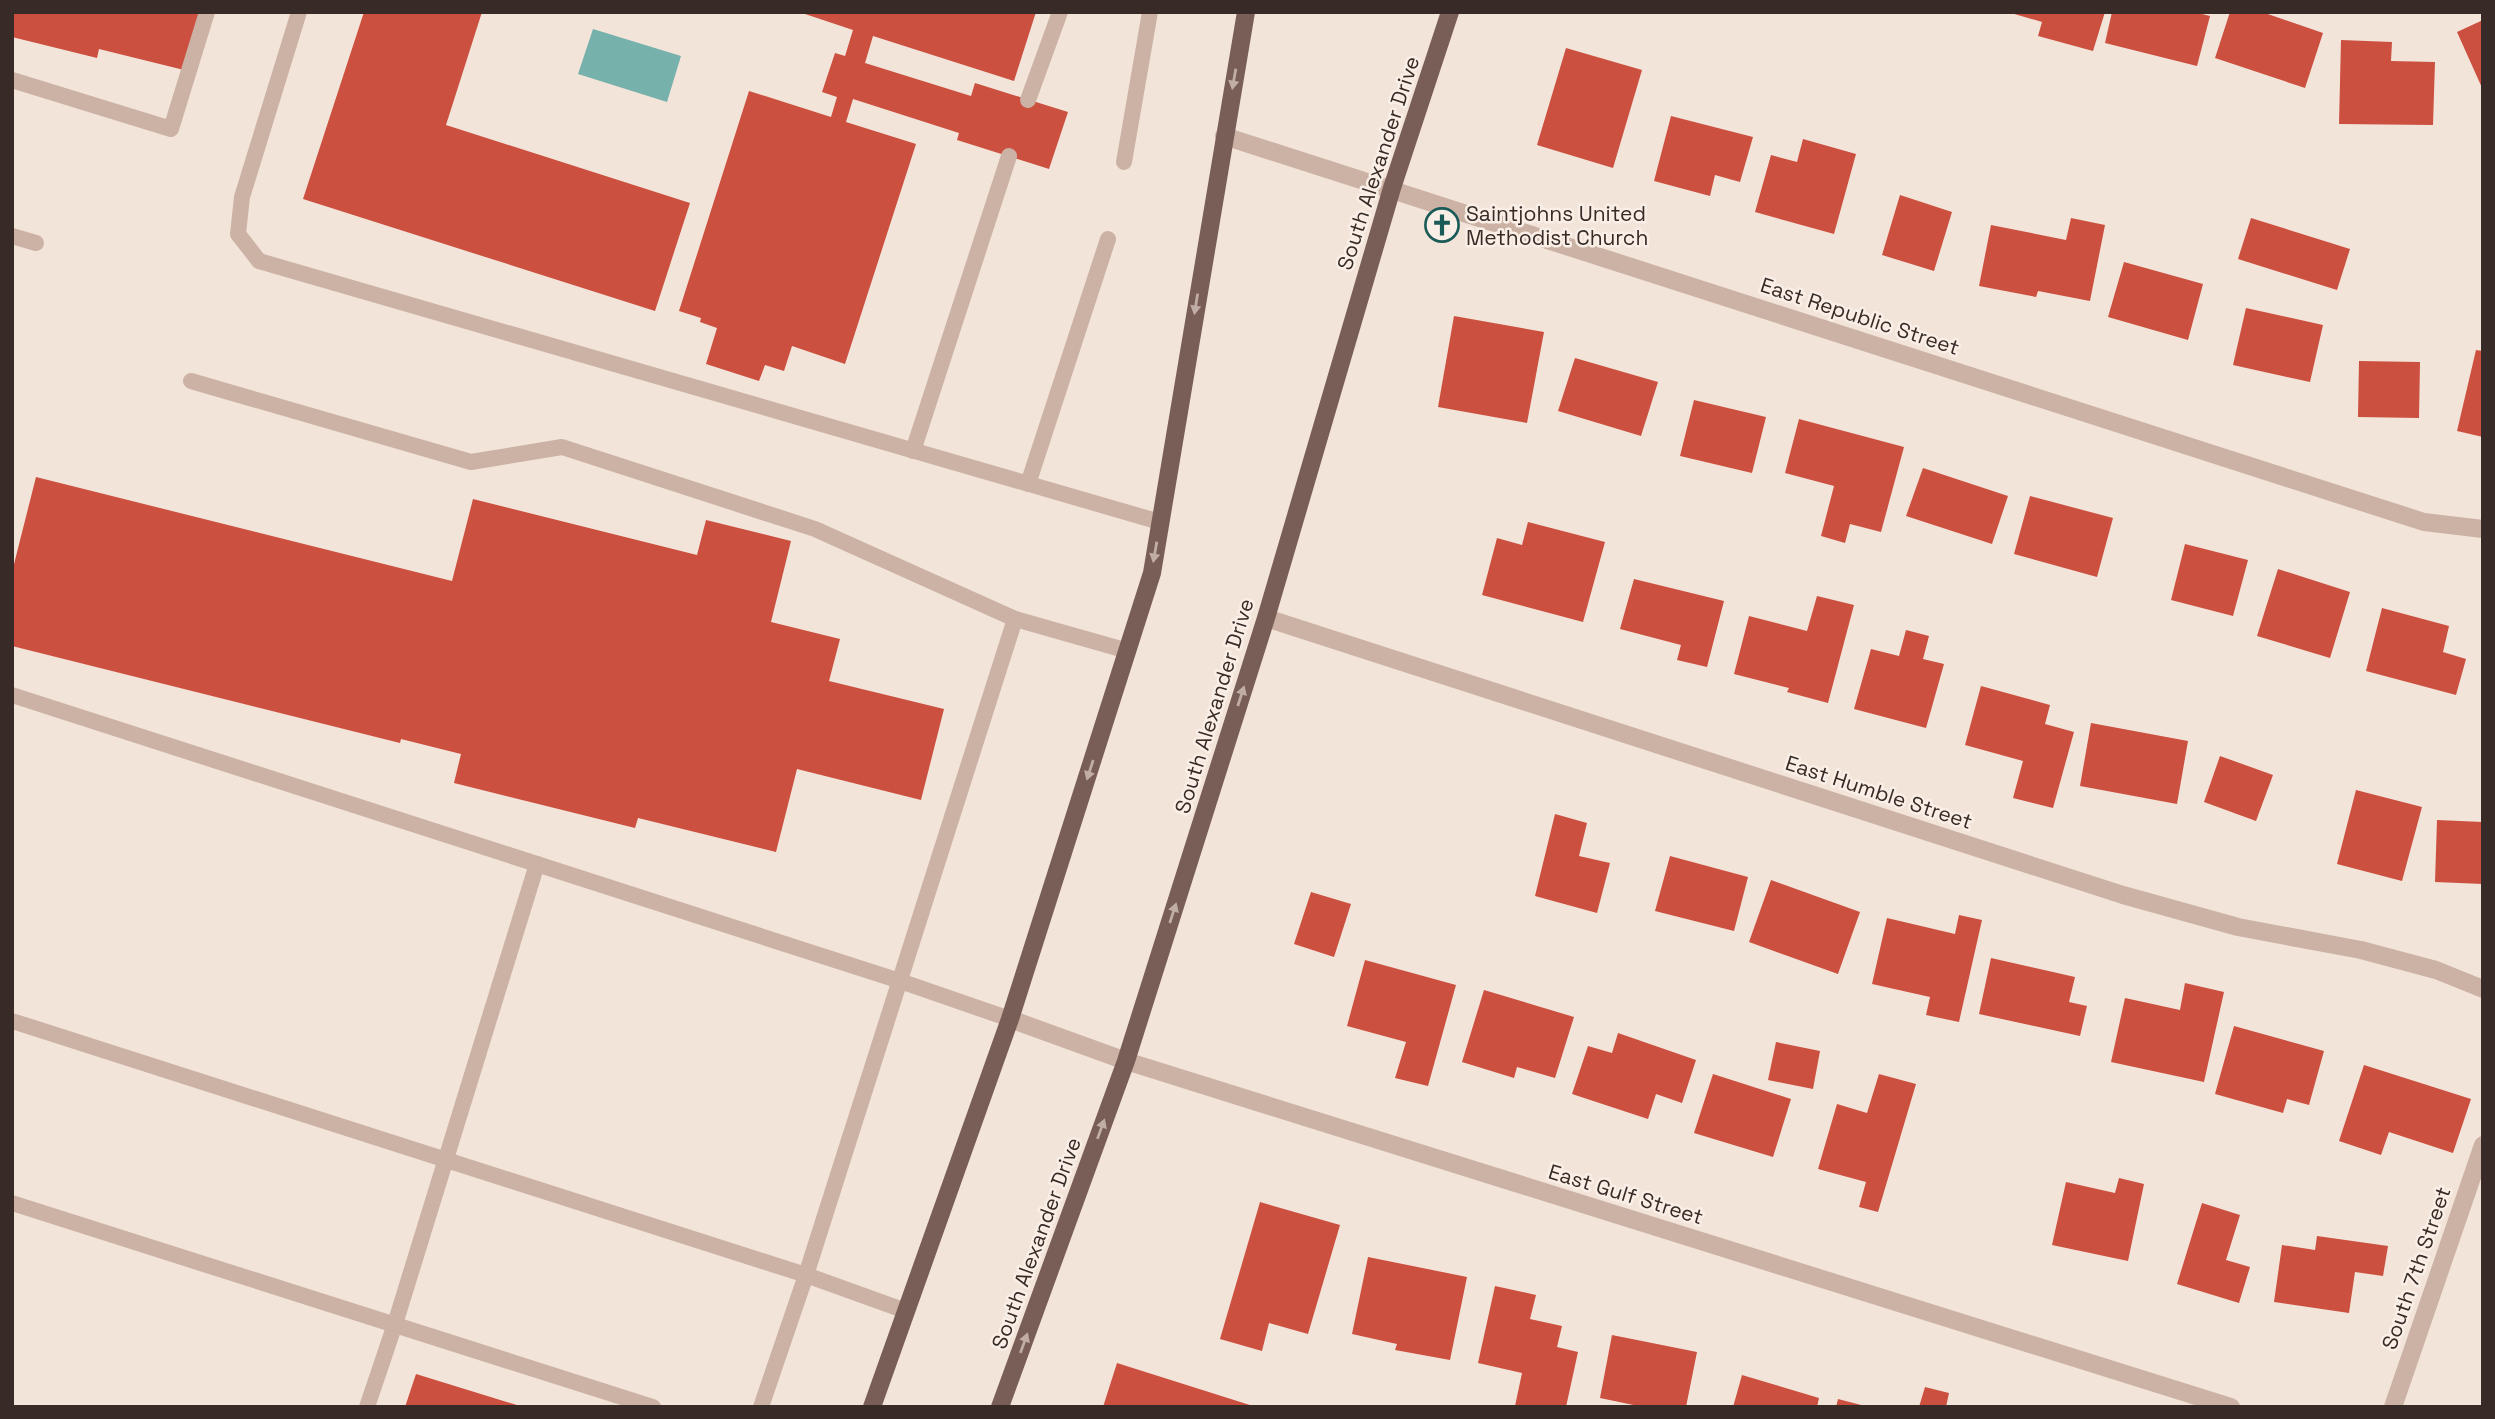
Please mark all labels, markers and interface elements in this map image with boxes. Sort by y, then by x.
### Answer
street label: South Alexander Drive [1331,53,1425,273]
one-way arrow [1229,68,1240,90]
place label: Saintjohns United Methodist Church [1466,200,1648,251]
church icon: Saintjohns United Methodist Church [1423,206,1461,244]
street label: East Republic Street [1757,271,1963,361]
one-way arrow [1190,293,1201,315]
one-way arrow [1149,541,1160,563]
street label: South Alexander Drive [1168,595,1260,817]
one-way arrow [1237,685,1247,706]
street label: East Humble Street [1782,749,1976,835]
one-way arrow [1084,760,1095,781]
one-way arrow [1168,902,1178,923]
one-way arrow [1096,1118,1107,1139]
street label: South Alexander Drive [985,1134,1087,1352]
street label: East Gulf Street [1545,1158,1707,1230]
street label: South 7th Street [2375,1183,2457,1353]
one-way arrow [1018,1332,1029,1353]

